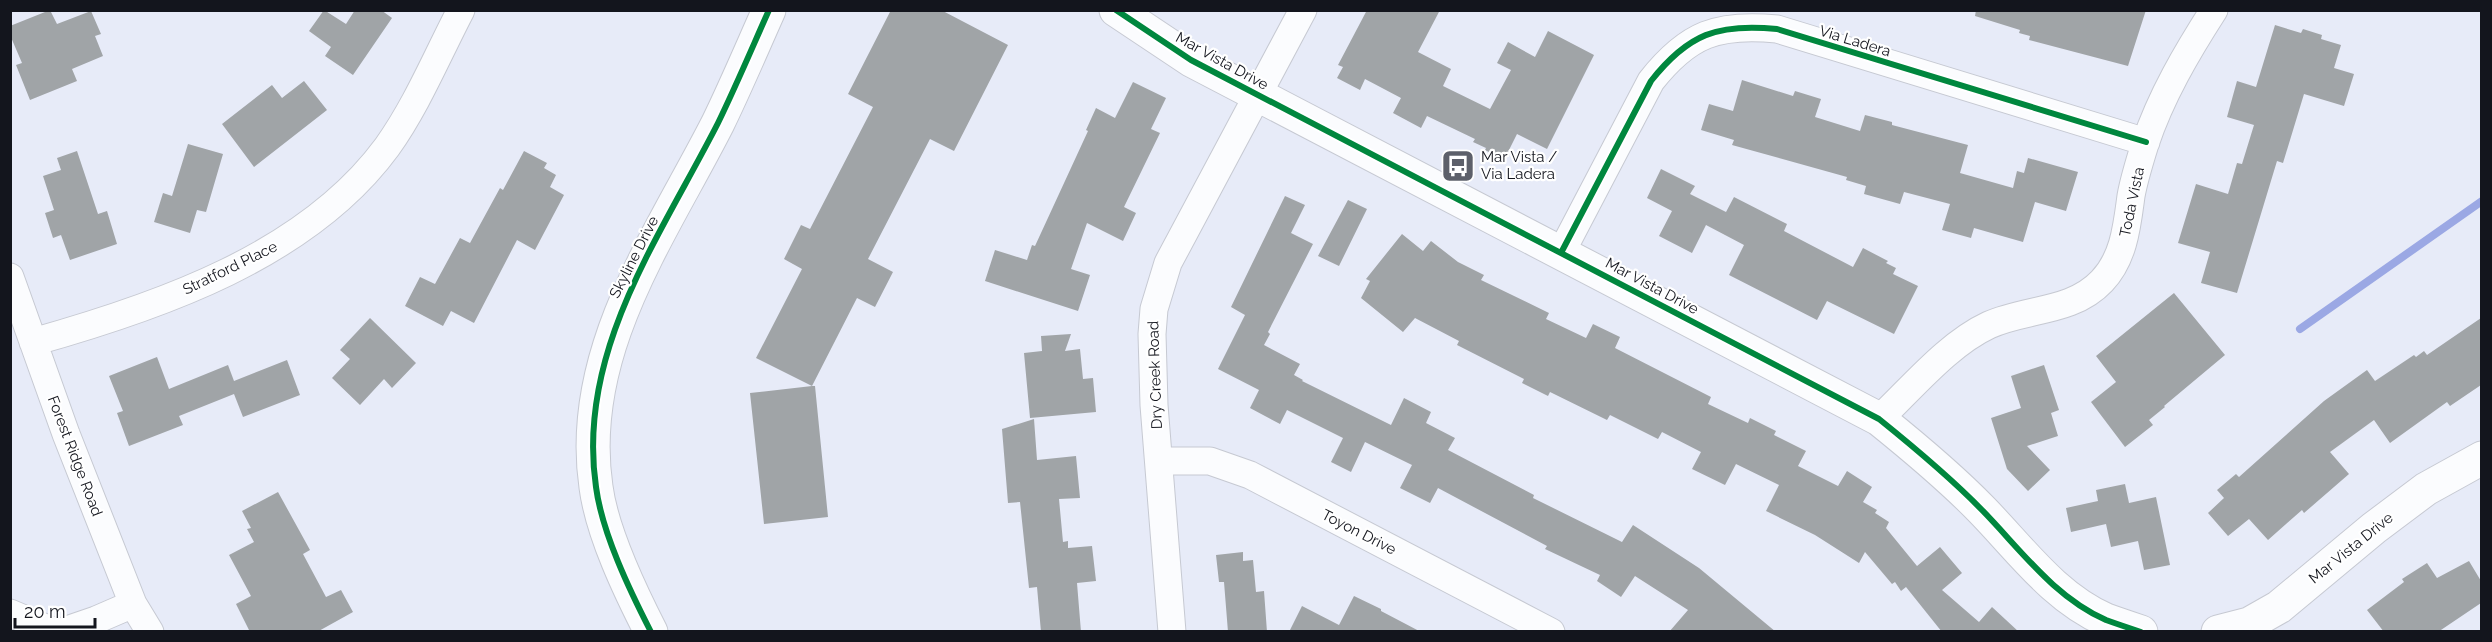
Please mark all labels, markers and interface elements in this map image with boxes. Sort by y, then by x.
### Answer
street label: Via Ladera [1817,22,1893,60]
street label: Mar Vista Drive [1173,28,1272,94]
bus stop icon: Mar Vista / Via Ladera [1440,148,1476,184]
place label: Mar Vista / Via Ladera [1481,148,1557,183]
street label: Toda Vista [2116,165,2148,239]
street label: Skyline Drive [606,213,662,301]
street label: Stratford Place [180,237,280,299]
street label: Mar Vista Drive [1602,254,1702,318]
street label: Dry Creek Road [1144,321,1166,429]
street label: Forest Ridge Road [44,393,106,519]
street label: Toyon Drive [1319,506,1399,559]
street label: Mar Vista Drive [2305,508,2397,587]
scale bar [15,591,94,629]
text: 20 m [24,601,66,622]

